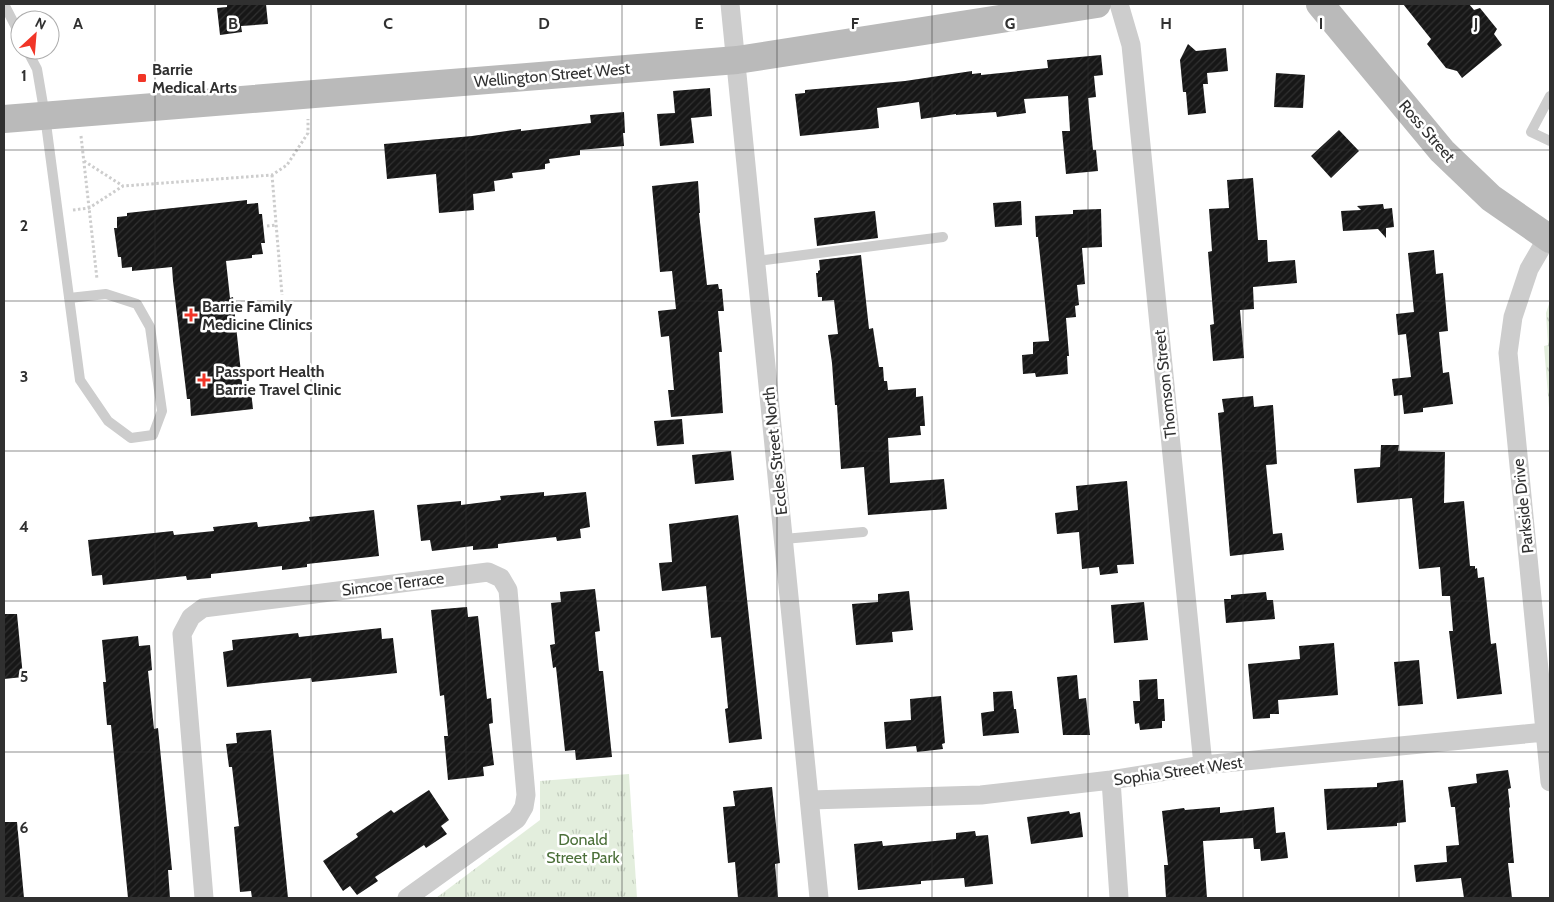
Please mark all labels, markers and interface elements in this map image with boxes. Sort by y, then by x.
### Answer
north arrow [10,10,60,60]
text: N [32,13,49,34]
text: A [73,14,83,33]
text: B [228,14,238,33]
text: C [383,14,393,33]
text: D [538,14,550,33]
text: E [694,14,704,33]
text: F [851,14,860,33]
text: G [1005,14,1015,33]
text: H [1160,14,1172,33]
text: I [1319,14,1323,33]
text: J [1473,14,1478,33]
street label: Wellington Street West [473,59,631,91]
place label: Barrie Medical Arts [152,60,237,97]
text: 1 [21,66,27,85]
marker: Barrie Medical Arts [136,72,148,84]
street label: Ross Street [1395,96,1460,166]
text: 2 [20,216,28,235]
place label: Barrie Family Medicine Clinics [202,297,313,334]
marker: Barrie Family Medicine Clinics [184,308,198,322]
street label: Thomson Street [1150,328,1180,439]
place label: Passport Health Barrie Travel Clinic [215,362,341,399]
text: 3 [20,367,28,386]
marker: Passport Health Barrie Travel Clinic [197,373,211,387]
street label: Eccles Street North [759,386,791,516]
street label: Parkside Drive [1509,458,1537,554]
text: 4 [19,517,29,536]
street label: Simcoe Terrace [341,568,445,600]
text: 5 [20,667,28,686]
street label: Sophia Street West [1112,752,1244,789]
text: 6 [20,818,29,837]
park label: Donald Street Park [546,830,621,867]

